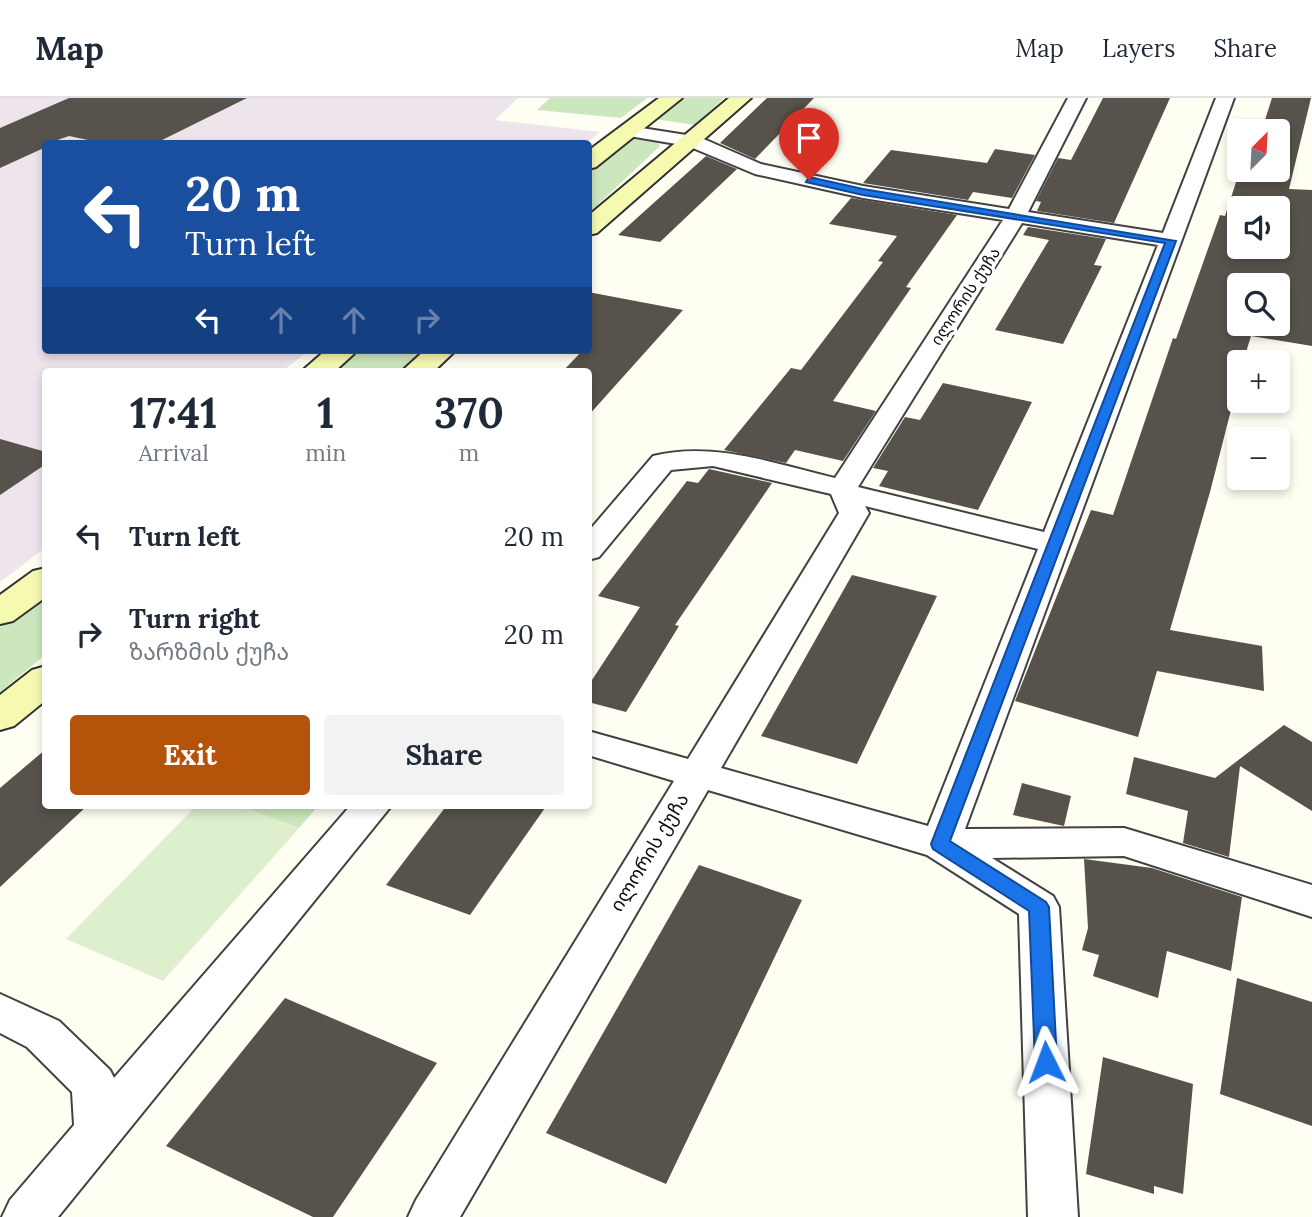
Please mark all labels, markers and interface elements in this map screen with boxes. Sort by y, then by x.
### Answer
text: Map [35,27,104,69]
text: Map [1015,33,1064,64]
text: Layers [1102,33,1175,64]
text: Share [1213,33,1277,64]
pin [779,108,839,180]
icon: arrive [790,119,828,157]
north arrow [1227,119,1290,182]
map controls [1227,119,1290,490]
text: 20 m [185,162,300,224]
icon: left [70,168,161,259]
button: sound [1227,196,1290,259]
text: Turn left [185,223,315,264]
street label: ილორის ქუჩა [926,243,1005,349]
button: search [1227,273,1290,336]
icon: left [189,301,227,339]
icon: ahead [262,301,300,339]
icon: ahead [335,301,373,339]
icon: right [408,301,446,339]
button: + [1227,350,1290,413]
text: 17:41 [130,386,217,440]
text: 1 [317,386,334,440]
text: 370 [434,386,504,440]
button: − [1227,427,1290,490]
text: Arrival [138,438,209,467]
text: min [305,438,346,467]
text: m [459,438,479,467]
icon: left [70,517,108,555]
text: Turn left [129,520,240,553]
text: 20 m [504,520,564,553]
text: Turn right [129,602,260,635]
icon: right [70,615,108,653]
text: 20 m [504,618,564,651]
text: ზარზმის ქუჩა [129,637,289,666]
button: Exit [70,715,310,795]
button: Share [324,715,564,795]
street label: ილორის ქუჩა [604,788,695,916]
position arrow [1009,1025,1083,1099]

